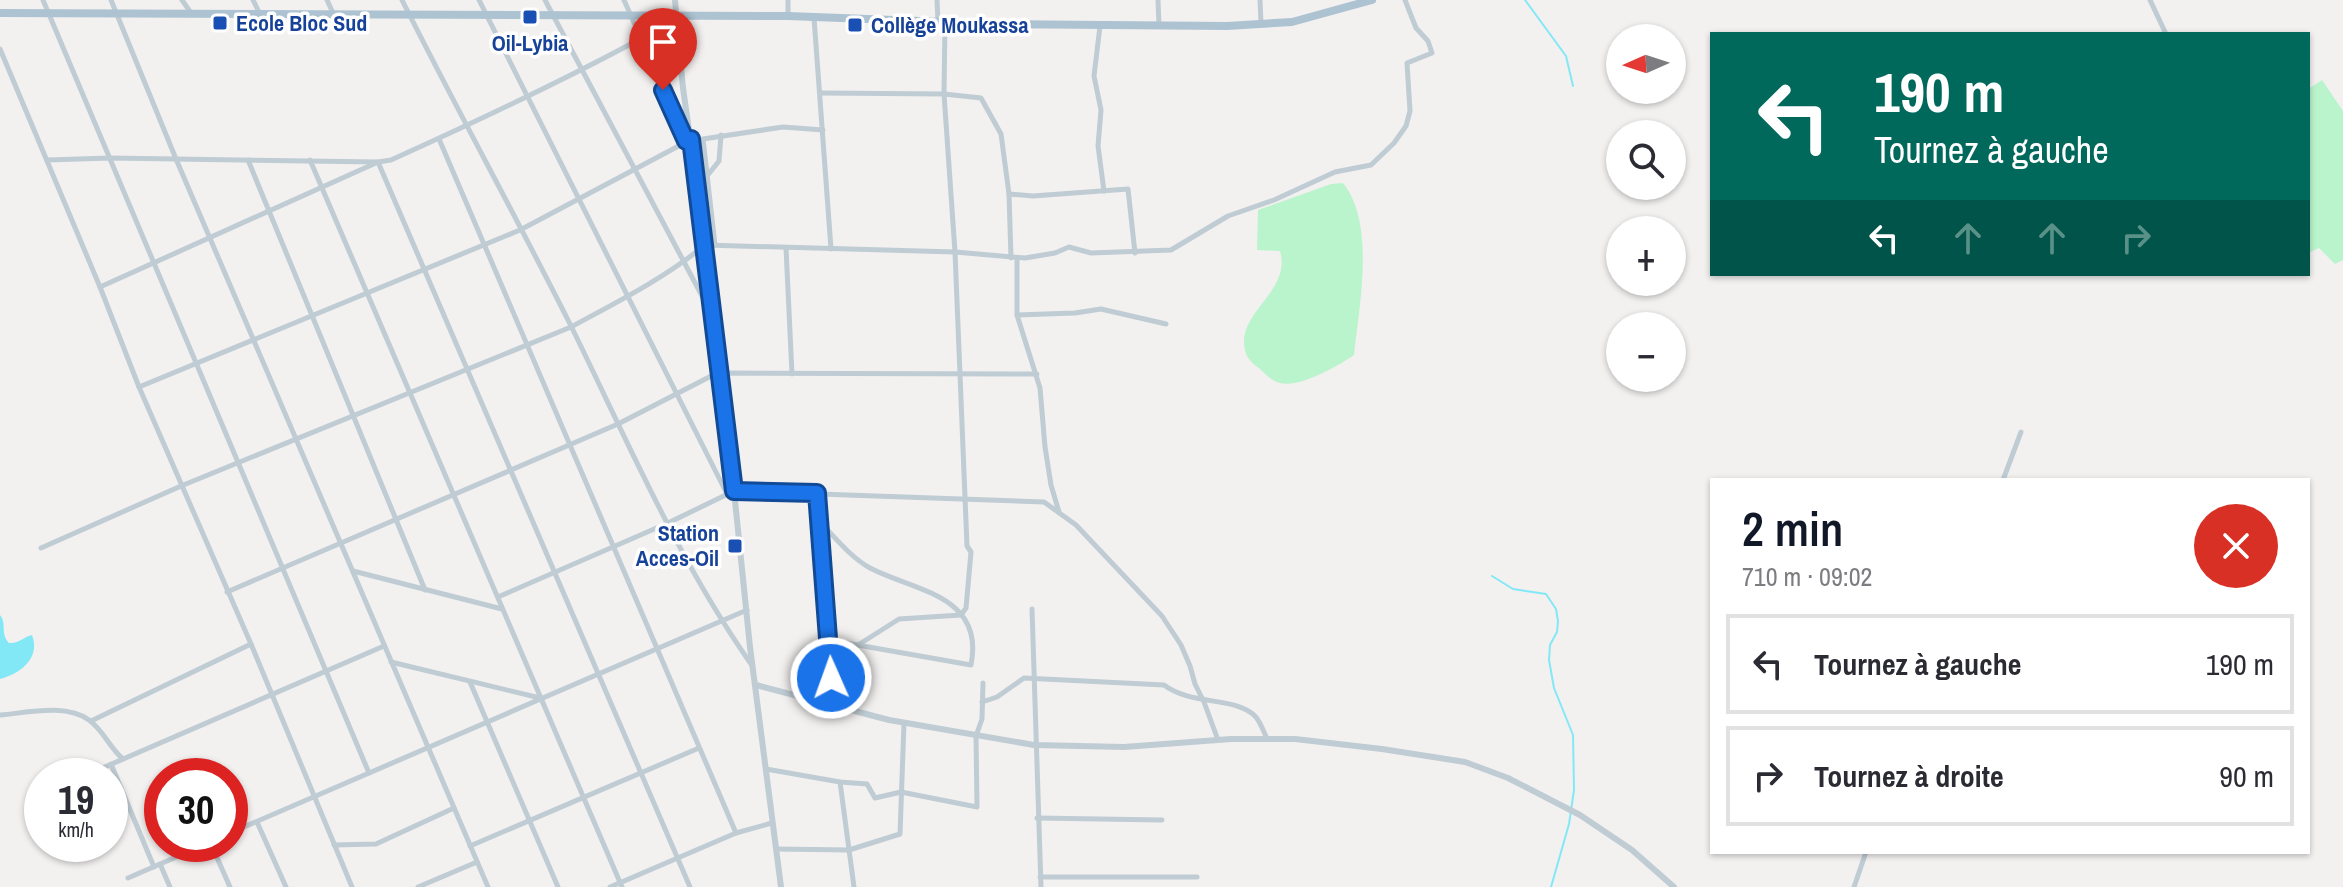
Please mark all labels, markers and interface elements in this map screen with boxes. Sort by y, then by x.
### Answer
place label: Ecole Bloc Sud [236,8,367,38]
marker: Oil-Lybia [521,8,539,26]
pin [629,8,697,90]
place label: Collège Moukassa [871,10,1028,40]
marker: Ecole Bloc Sud [211,14,229,32]
marker: Collège Moukassa [846,16,864,34]
icon: arrive [641,20,685,64]
north arrow [1606,24,1686,104]
map controls [1606,24,1686,392]
place label: Oil-Lybia [492,28,568,58]
text: 190 m [1874,54,2004,129]
icon: left [1742,64,1846,168]
button: search [1606,120,1686,200]
text: Tournez à gauche [1874,126,2109,174]
button: + [1606,216,1686,296]
icon: left [1862,216,1906,260]
icon: ahead [1946,216,1990,260]
icon: ahead [2030,216,2074,260]
icon: right [2114,216,2158,260]
button: − [1606,312,1686,392]
text: 2 min [1742,496,1843,561]
button: close [2194,504,2278,588]
place label: Station Acces-Oil [636,518,719,573]
marker: Station Acces-Oil [726,537,744,555]
text: 710 m · 09:02 [1742,559,1872,594]
position arrow [789,636,873,720]
icon: left [1746,642,1790,686]
text: Tournez à gauche [1814,644,2021,684]
text: 190 m [2206,644,2274,684]
icon: right [1746,754,1790,798]
text: Tournez à droite [1814,756,2004,796]
text: 90 m [2219,756,2274,796]
speed limit sign: 30 [144,758,248,862]
text: 19 [58,773,94,826]
text: km/h [58,816,94,843]

